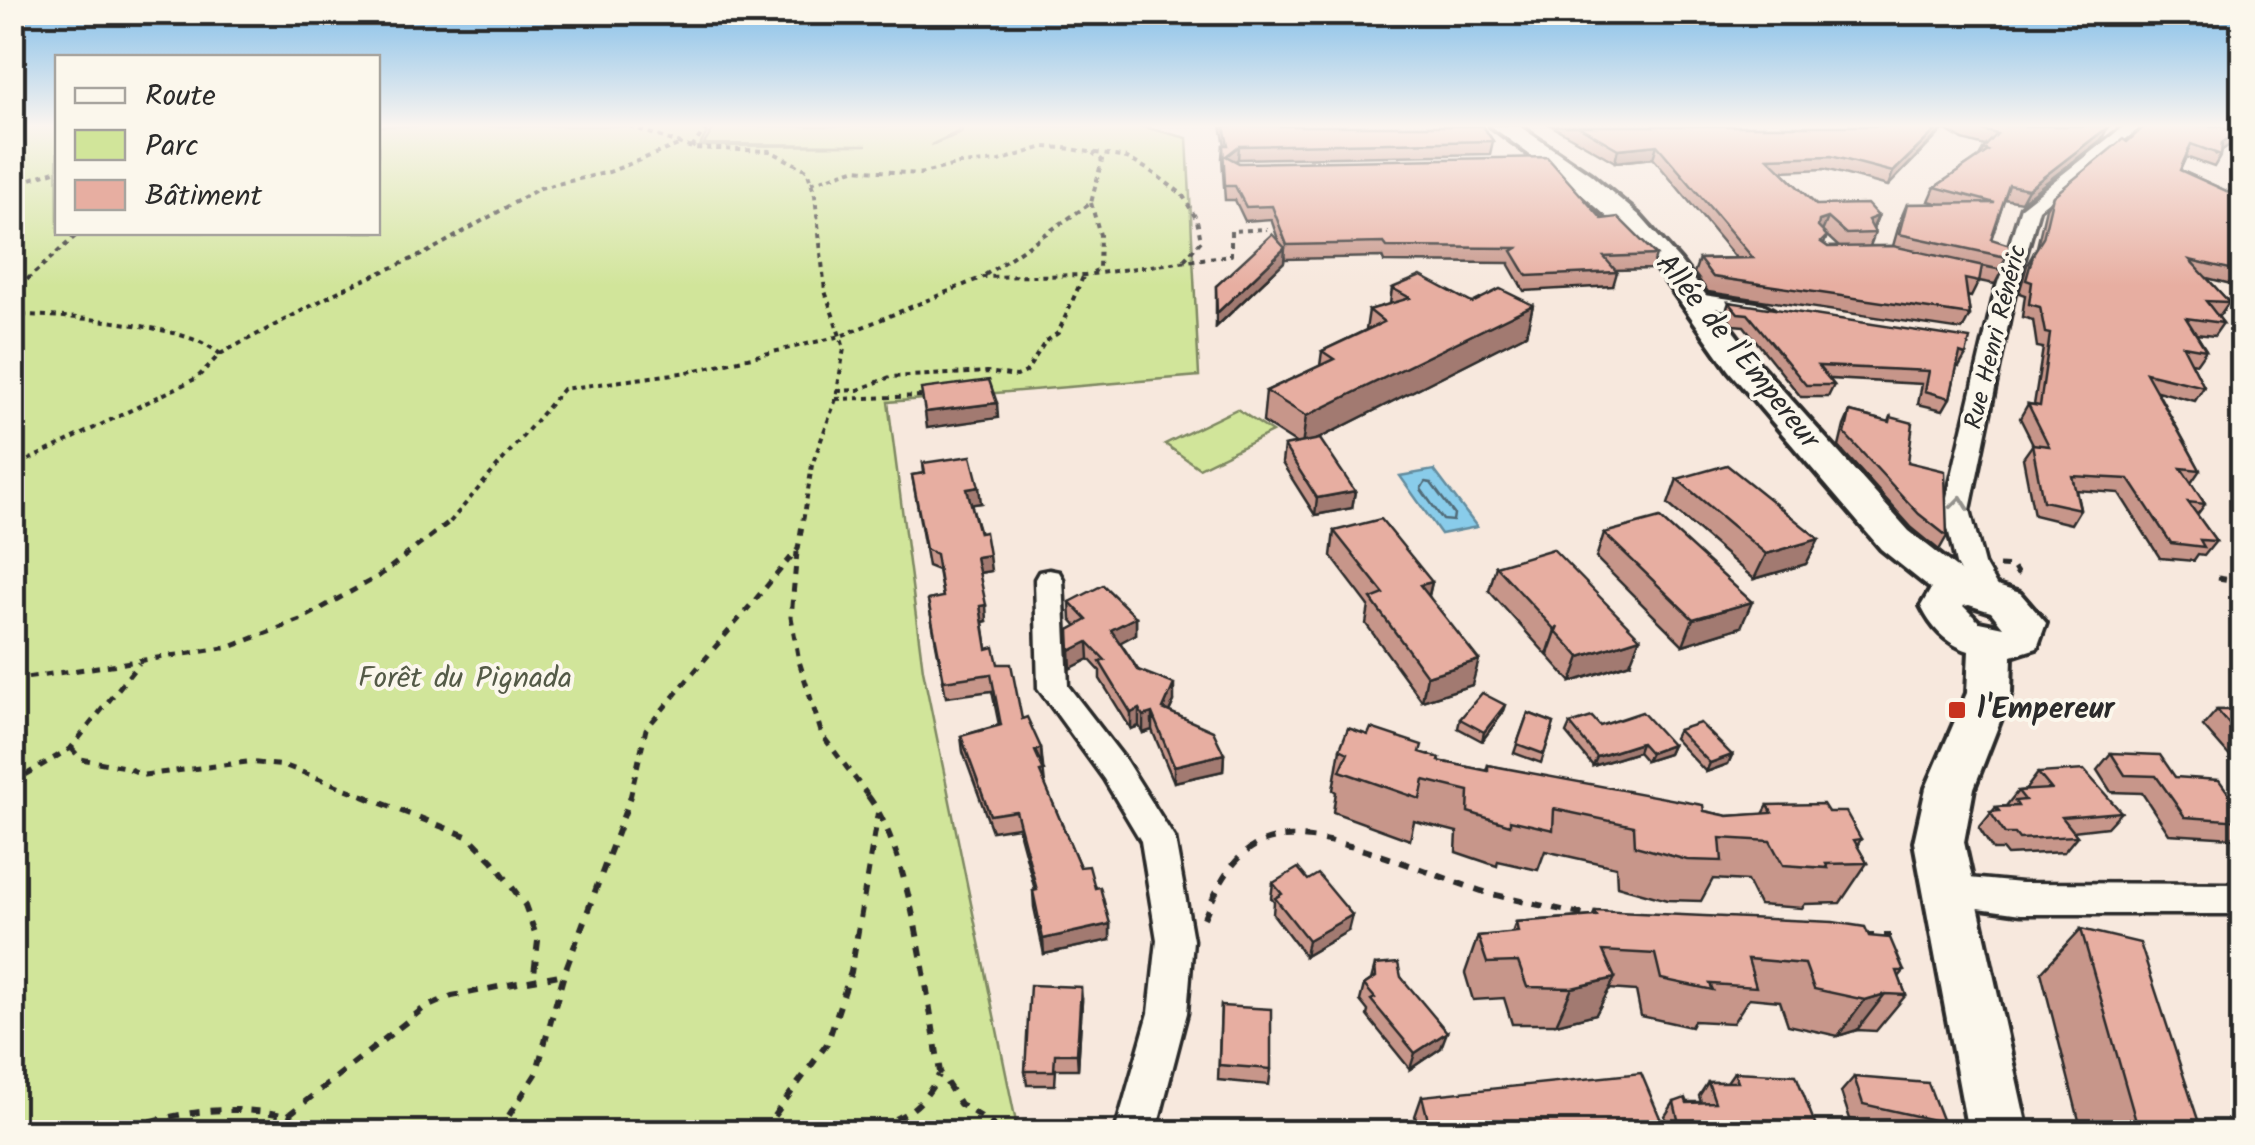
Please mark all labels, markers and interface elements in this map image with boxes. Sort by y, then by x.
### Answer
legend [55,55,380,235]
text: Route [145,73,216,121]
text: Parc [145,123,199,171]
text: Bâtiment [145,173,262,221]
street label: Rue Henri Rénéric [1954,241,2038,433]
street label: Allée de l'Empereur [1643,243,1833,462]
one-way arrow [1949,495,1970,511]
park label: Forêt du Pignada [358,655,572,703]
place label: l'Empereur [1977,686,2116,734]
marker: l'Empereur [1946,699,1968,721]

